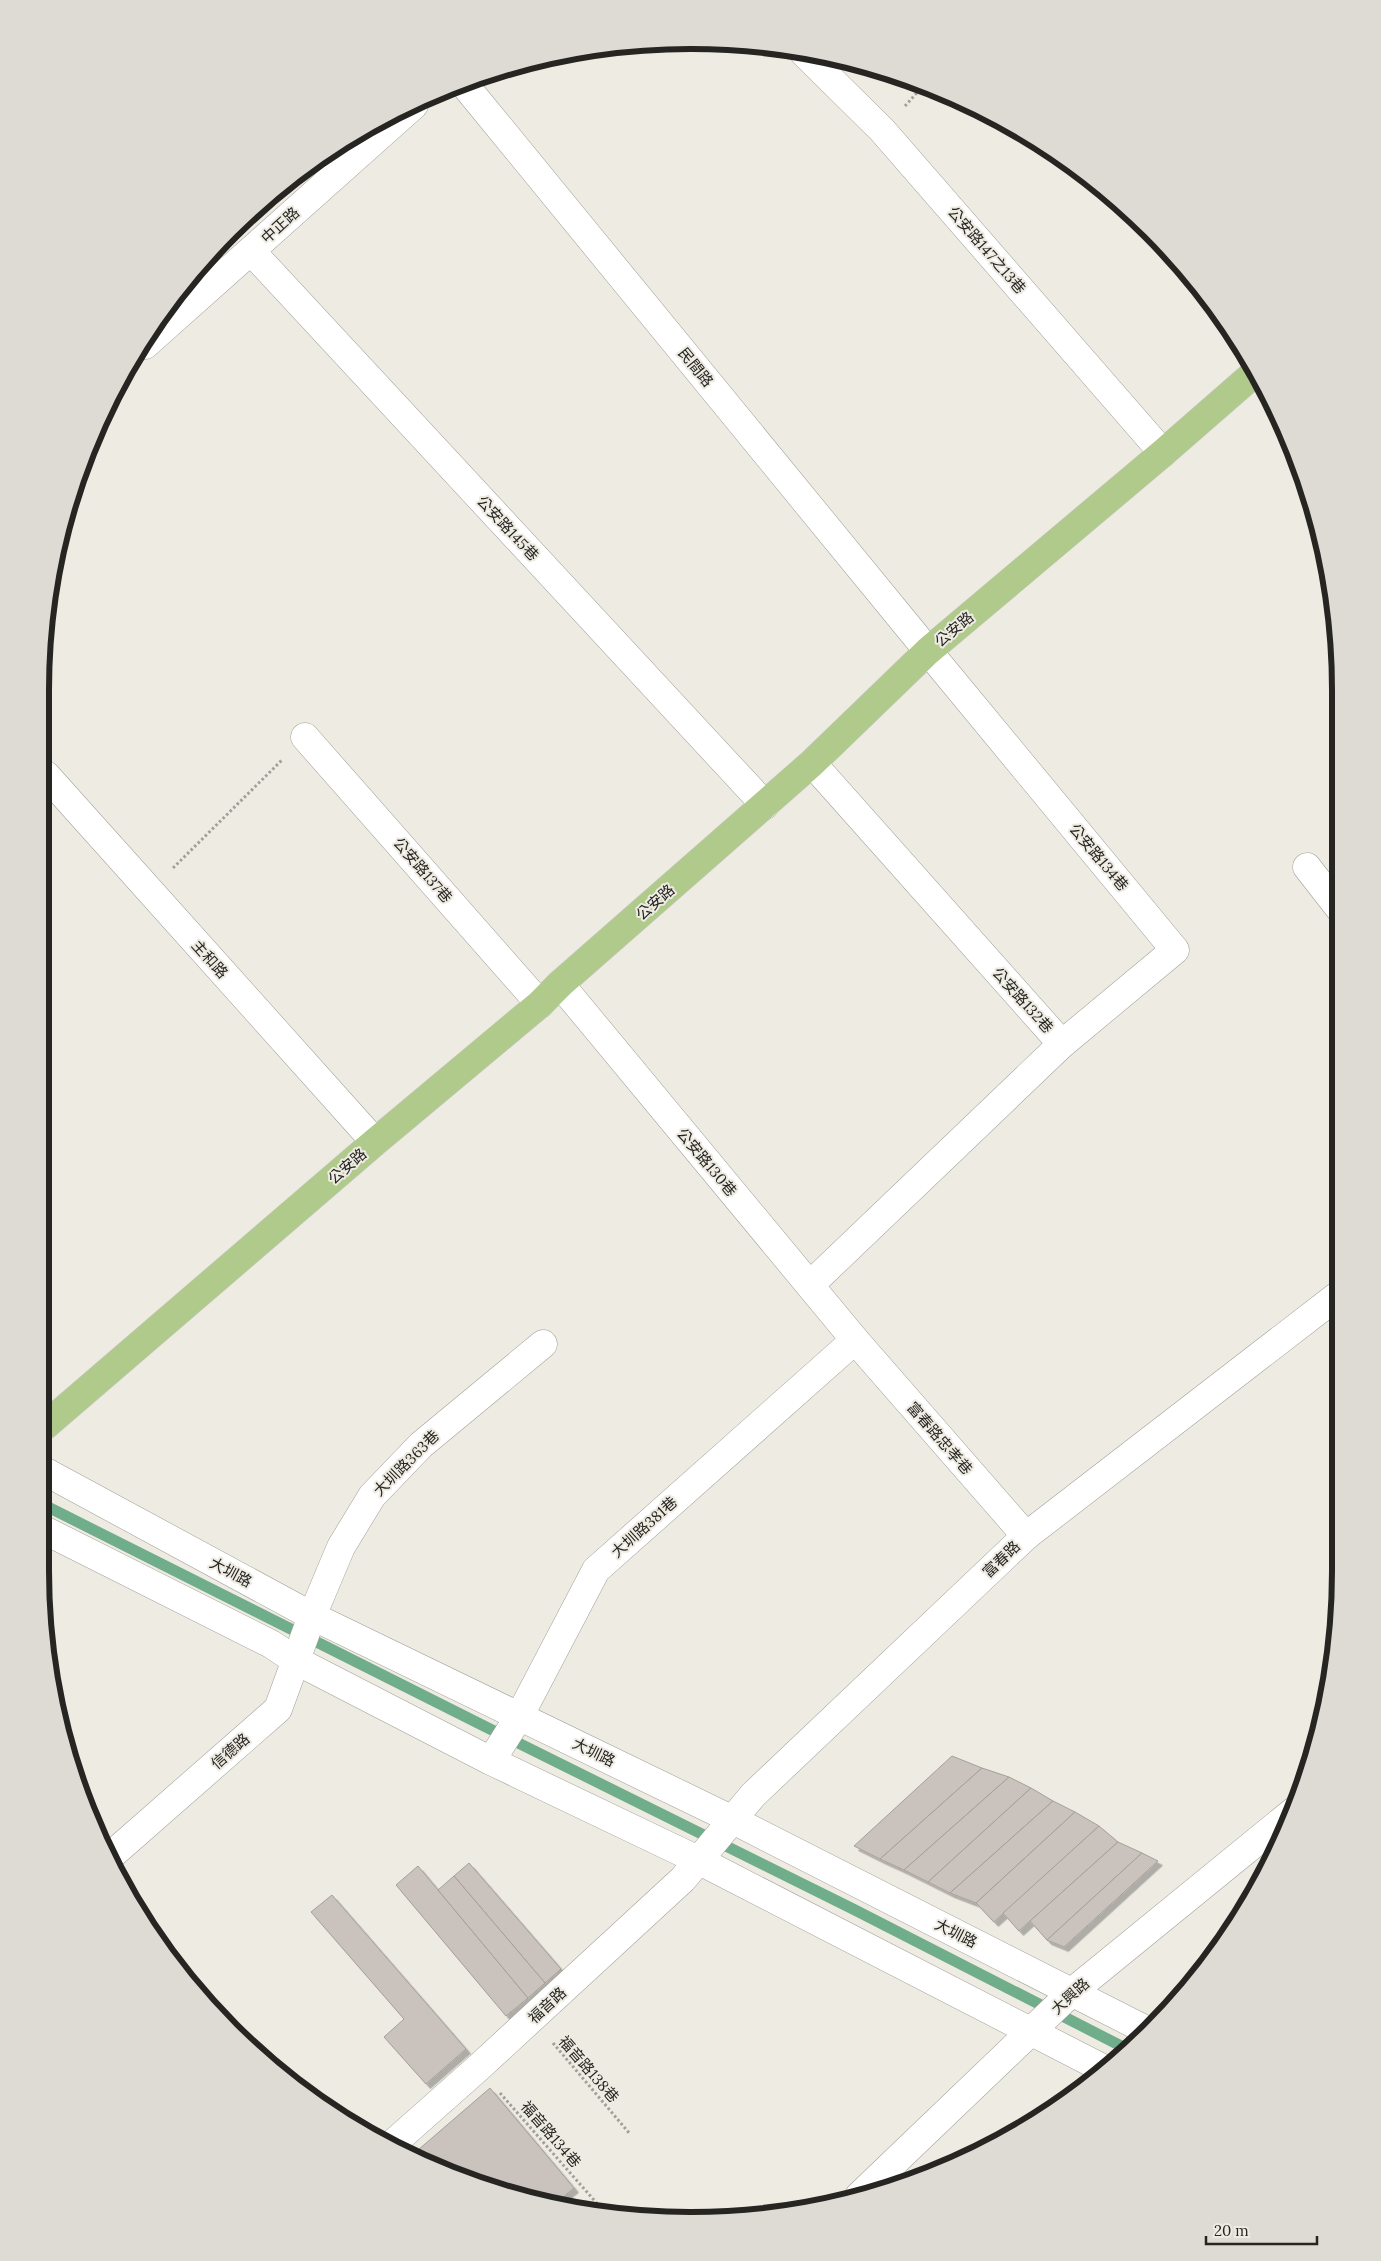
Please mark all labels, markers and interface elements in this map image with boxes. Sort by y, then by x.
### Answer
street label: 中正路 [257,203,303,247]
street label: 公安路147之13巷 [944,203,1030,297]
street label: 民間路 [674,344,718,390]
street label: 公安路145巷 [473,492,543,564]
street label: 公安路 [931,607,977,651]
street label: 公安路134巷 [1065,820,1133,894]
street label: 公安路137巷 [389,833,457,907]
street label: 公安路 [632,880,678,924]
street label: 主和路 [188,936,232,982]
street label: 公安路132巷 [989,963,1057,1037]
street label: 公安路130巷 [673,1124,741,1200]
street label: 公安路 [324,1144,370,1188]
street label: 富春路忠孝巷 [903,1398,977,1478]
street label: 大圳路363巷 [369,1426,443,1500]
street label: 大圳路381巷 [607,1492,681,1562]
street label: 富春路 [978,1537,1024,1581]
street label: 大圳路 [207,1553,255,1591]
street label: 信德路 [207,1729,253,1773]
street label: 大圳路 [570,1734,618,1770]
street label: 大圳路 [932,1914,980,1952]
street label: 大興路 [1047,1974,1093,2018]
street label: 福音路 [524,1983,570,2027]
street label: 福音路138巷 [555,2032,623,2106]
street label: 福音路134巷 [517,2097,585,2171]
scale bar [1206,2214,1317,2246]
text: 20 m [1214,2221,1249,2240]

